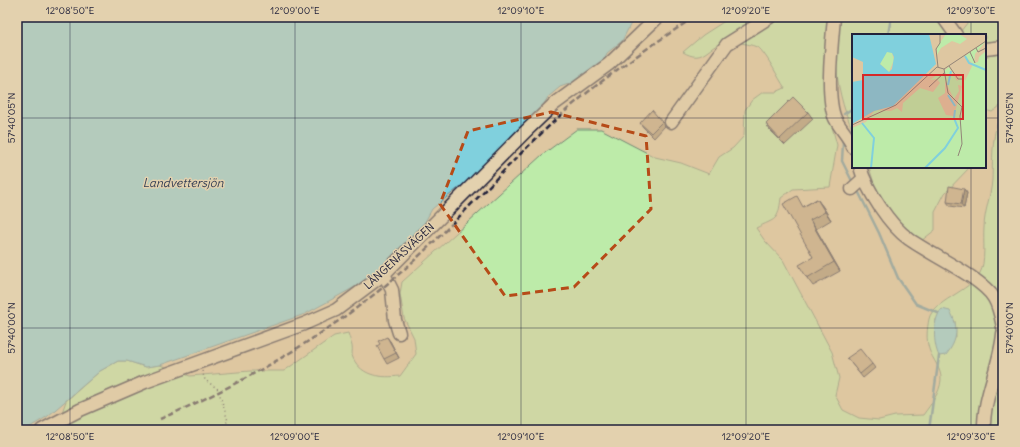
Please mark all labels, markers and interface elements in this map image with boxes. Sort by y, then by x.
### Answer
text: 12°08'50"E [46,4,94,17]
text: 12°09'00"E [270,4,320,17]
text: 12°09'10"E [498,4,545,17]
text: 12°09'20"E [722,4,770,17]
text: 12°09'30"E [947,4,995,17]
inset map [852,34,986,168]
text: 57°40'05"N [5,93,18,143]
text: 57°40'05"N [1003,93,1016,143]
water label: Landvettersjön [143,175,224,190]
street label: LÅNGENÄSVÄGEN [360,219,437,292]
text: 57°40'00"N [5,302,18,354]
text: 57°40'00"N [1003,302,1016,354]
text: 12°08'50"E [46,430,94,443]
text: 12°09'00"E [270,430,320,443]
text: 12°09'10"E [498,430,545,443]
text: 12°09'20"E [722,430,770,443]
text: 12°09'30"E [947,430,995,443]

